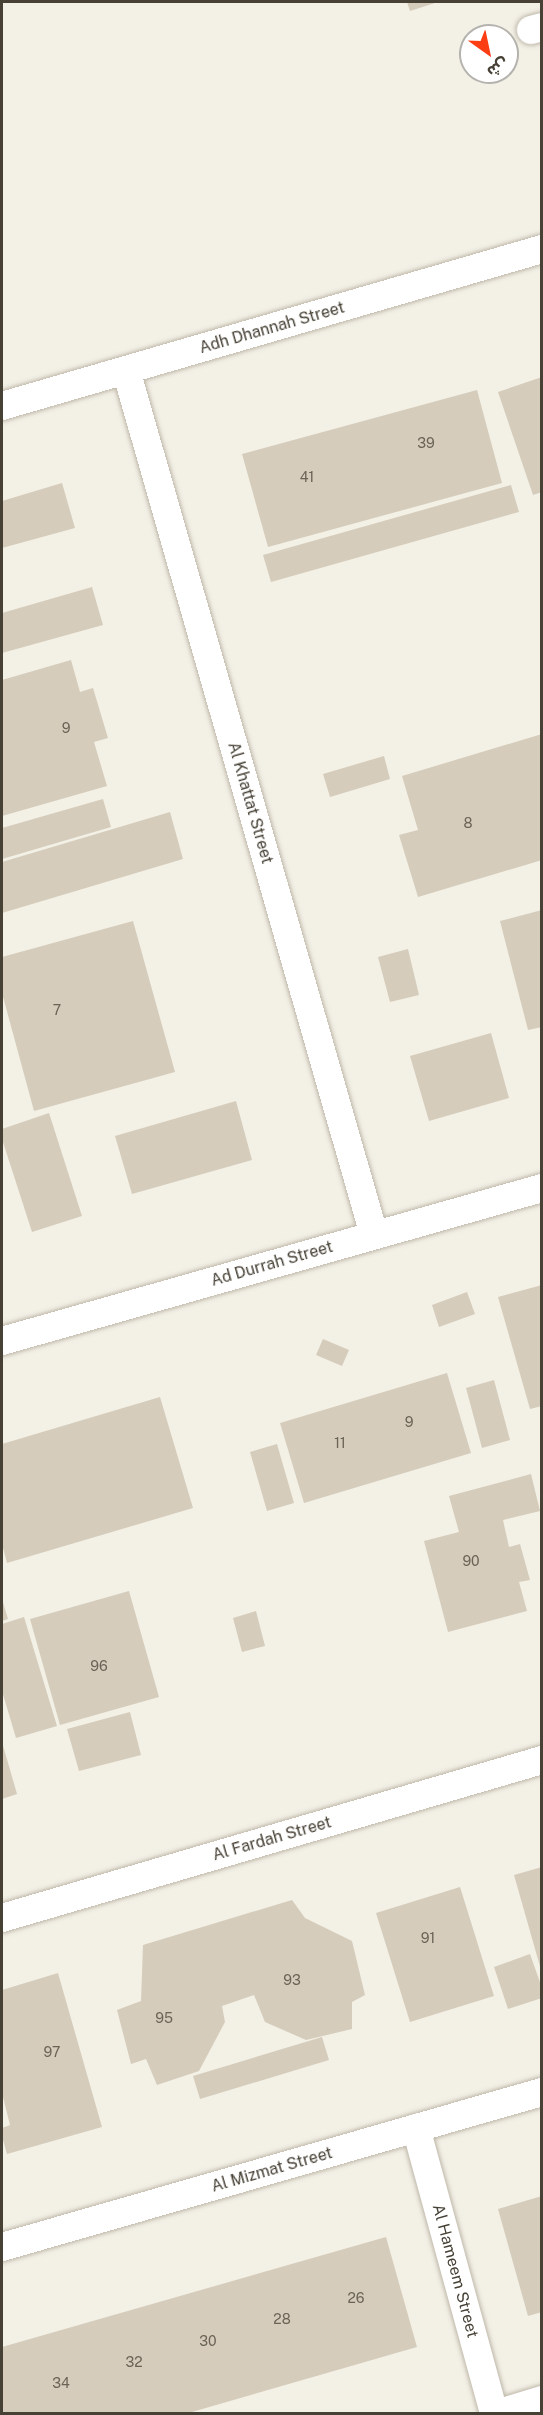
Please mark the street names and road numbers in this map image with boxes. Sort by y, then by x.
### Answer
street label: Adh Dhannah Street [197,298,347,358]
street label: Al Khattat Street [223,740,277,866]
street label: Ad Durrah Street [209,1237,335,1291]
street label: Al Fardah Street [210,1813,334,1865]
street label: Al Mizmat Street [209,2144,335,2196]
street label: Al Hameem Street [428,2202,482,2340]

